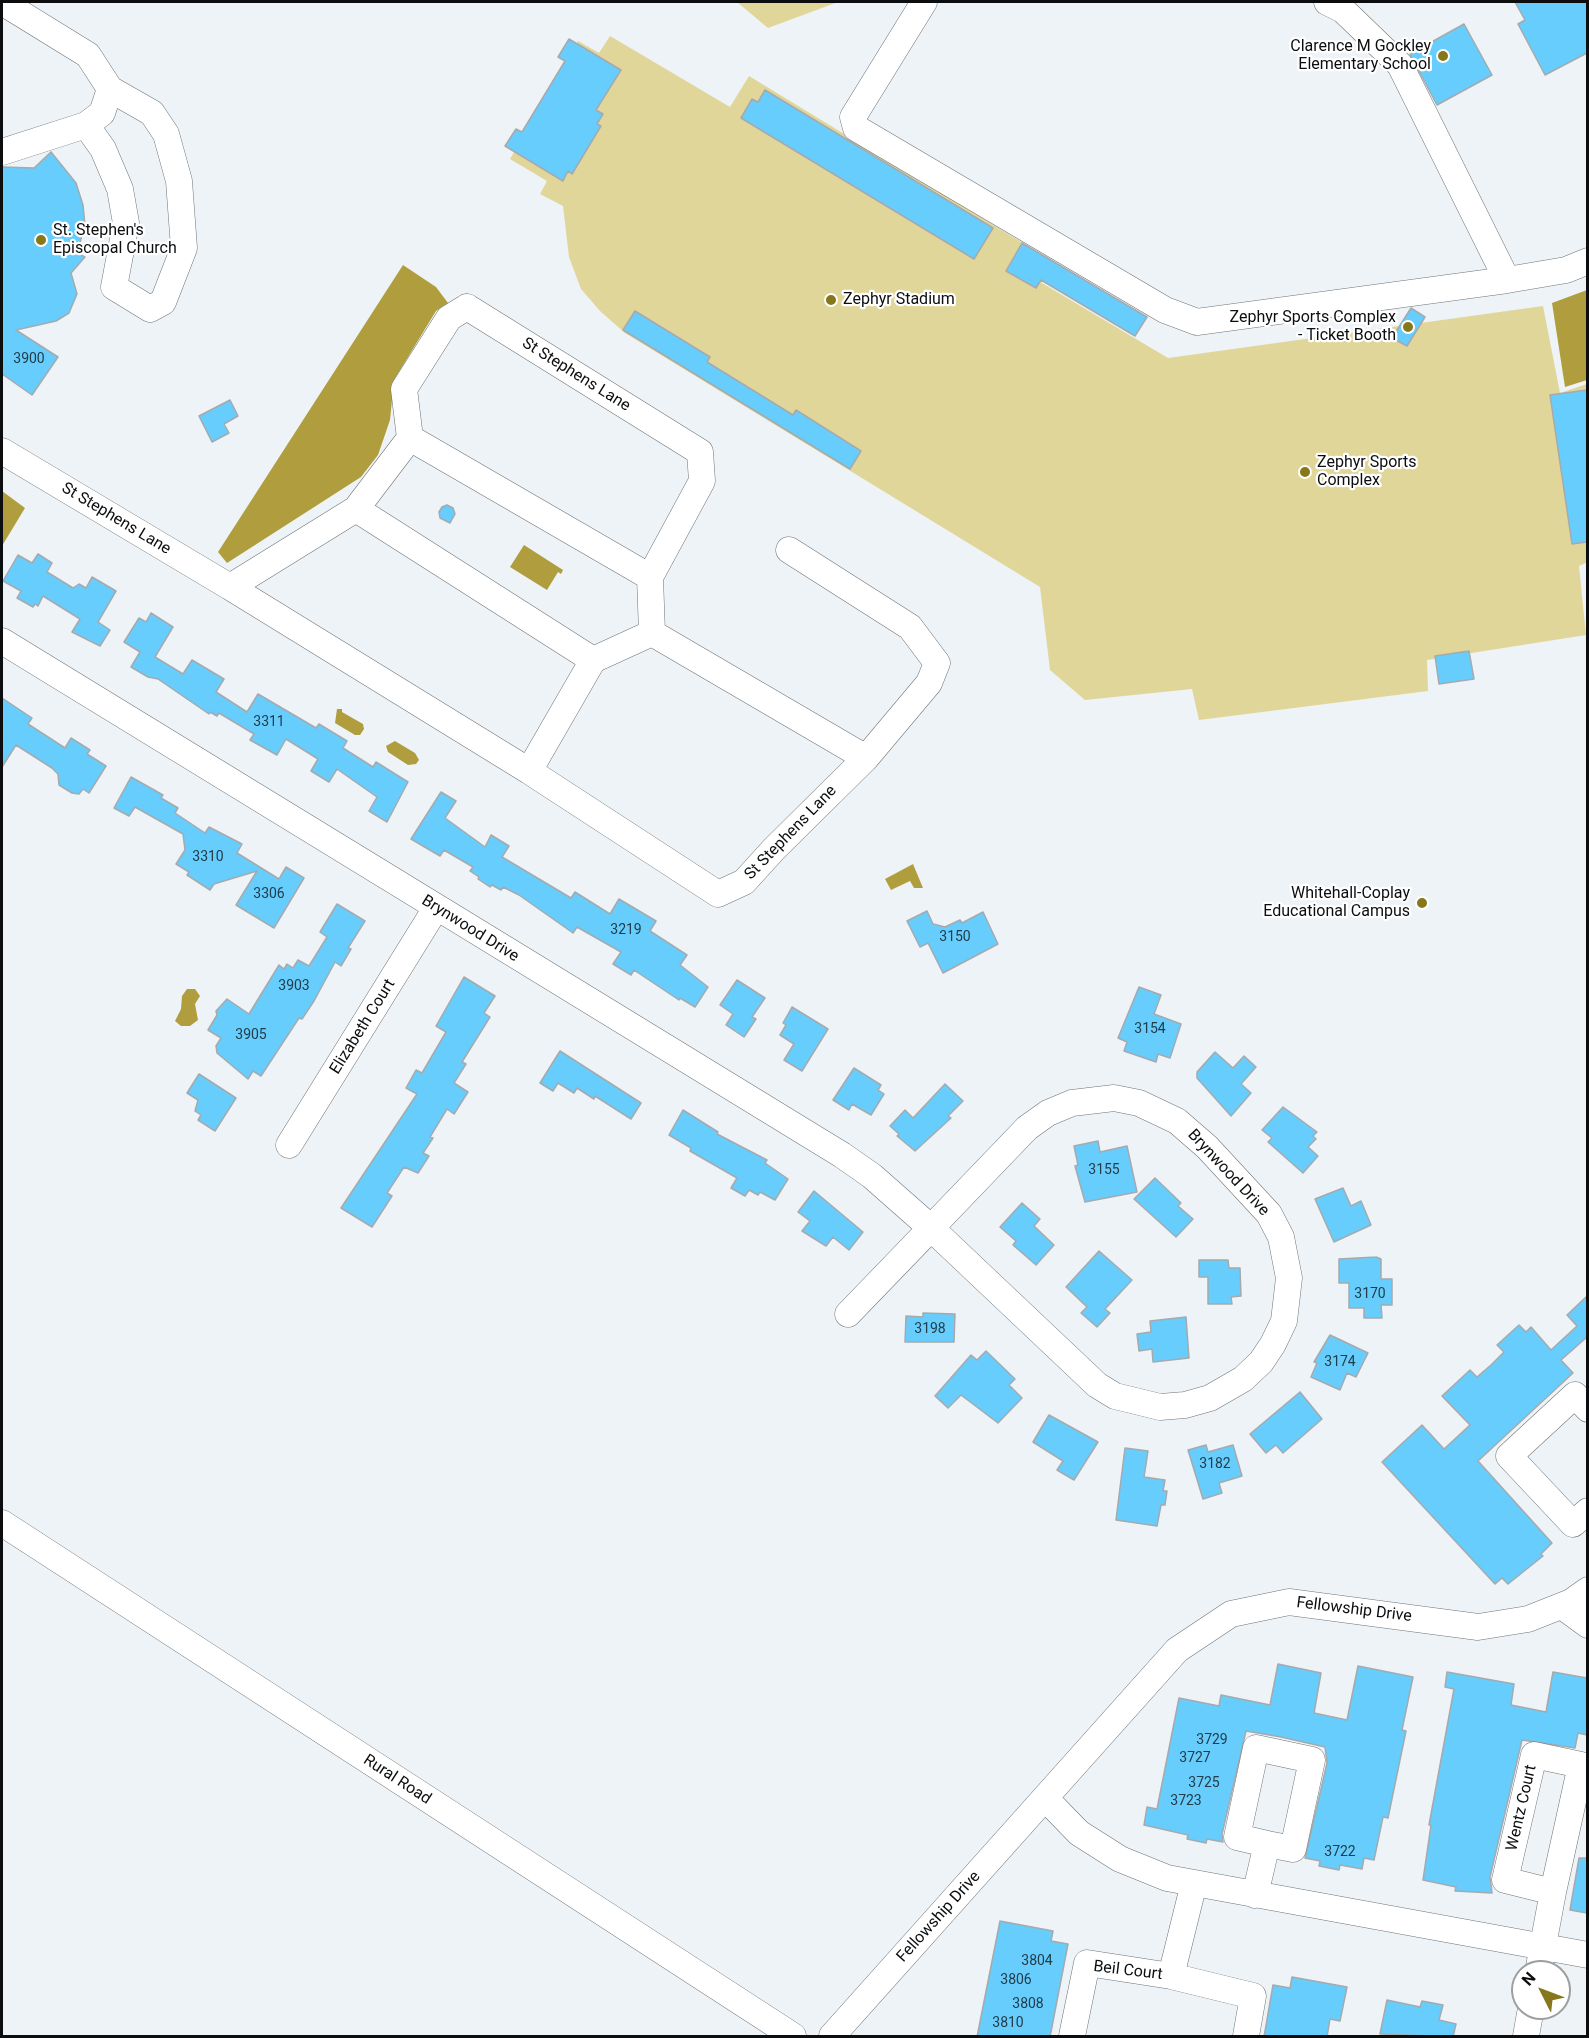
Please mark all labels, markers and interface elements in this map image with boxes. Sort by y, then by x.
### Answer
place label: Clarence M Gockley Elementary School [1290,37,1431,75]
marker: Clarence M Gockley Elementary School [1436,49,1450,63]
place label: St. Stephen's Episcopal Church [53,221,177,259]
marker: St. Stephen's Episcopal Church [34,233,48,247]
place label: Zephyr Stadium [843,290,955,310]
marker: Zephyr Stadium [824,293,838,307]
place label: Zephyr Sports Complex - Ticket Booth [1230,308,1396,346]
marker: Zephyr Sports Complex - Ticket Booth [1401,320,1415,334]
street label: St Stephens Lane [518,334,634,416]
house number: 3900 [13,351,45,367]
place label: Zephyr Sports Complex [1317,453,1417,491]
marker: Zephyr Sports Complex [1298,465,1312,479]
street label: St Stephens Lane [58,479,174,559]
house number: 3311 [253,714,285,730]
street label: St Stephens Lane [741,782,841,884]
house number: 3310 [192,849,224,865]
place label: Whitehall-Coplay Educational Campus [1263,884,1410,922]
house number: 3306 [253,886,285,902]
street label: Brynwood Drive [418,891,522,967]
marker: Whitehall-Coplay Educational Campus [1415,896,1429,910]
house number: 3219 [610,922,642,938]
house number: 3150 [939,929,971,945]
street label: Elizabeth Court [326,976,400,1078]
house number: 3903 [278,978,310,994]
house number: 3154 [1134,1021,1166,1037]
house number: 3905 [235,1027,267,1043]
street label: Brynwood Drive [1183,1126,1273,1220]
house number: 3155 [1088,1162,1120,1178]
house number: 3170 [1354,1286,1386,1302]
house number: 3198 [914,1321,946,1337]
house number: 3174 [1324,1354,1356,1370]
house number: 3182 [1199,1456,1231,1472]
street label: Fellowship Drive [1295,1593,1413,1627]
house number: 3729 [1196,1732,1228,1748]
house number: 3727 [1179,1750,1211,1766]
street label: Rural Road [359,1751,435,1809]
street label: Wentz Court [1503,1763,1541,1853]
house number: 3725 [1188,1775,1220,1791]
house number: 3723 [1170,1793,1202,1809]
house number: 3722 [1324,1844,1356,1860]
street label: Fellowship Drive [893,1867,985,1967]
house number: 3804 [1021,1953,1053,1969]
street label: Beil Court [1092,1957,1164,1985]
north arrow [1511,1960,1571,2020]
text: N [1518,1968,1540,1990]
house number: 3806 [1000,1972,1032,1988]
house number: 3808 [1012,1996,1044,2012]
house number: 3810 [992,2015,1024,2031]

